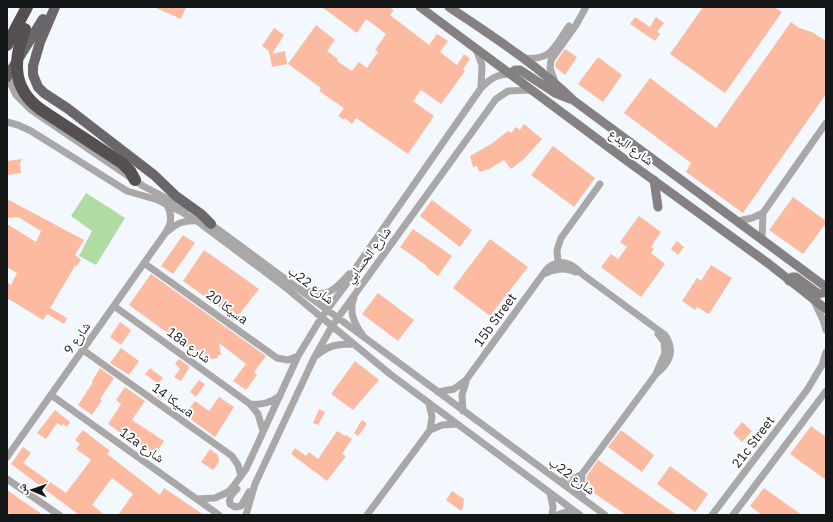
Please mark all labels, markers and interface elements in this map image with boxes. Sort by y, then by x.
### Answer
street label: شارع البدع [605,125,657,170]
street label: شارع الحسابي [341,223,397,288]
street label: شارع 22ب [284,262,337,309]
street label: سيكا 20a [203,286,252,328]
street label: 15b Street [470,290,520,350]
street label: شارع 9 [60,319,95,358]
street label: 18a شارع [163,323,214,367]
street label: سيكا 14a [149,379,198,421]
street label: 21c Street [728,413,778,471]
street label: 12a شارع [116,424,167,467]
street label: شارع 22ب [545,453,599,499]
north arrow [12,470,52,510]
text: ش [15,483,30,496]

